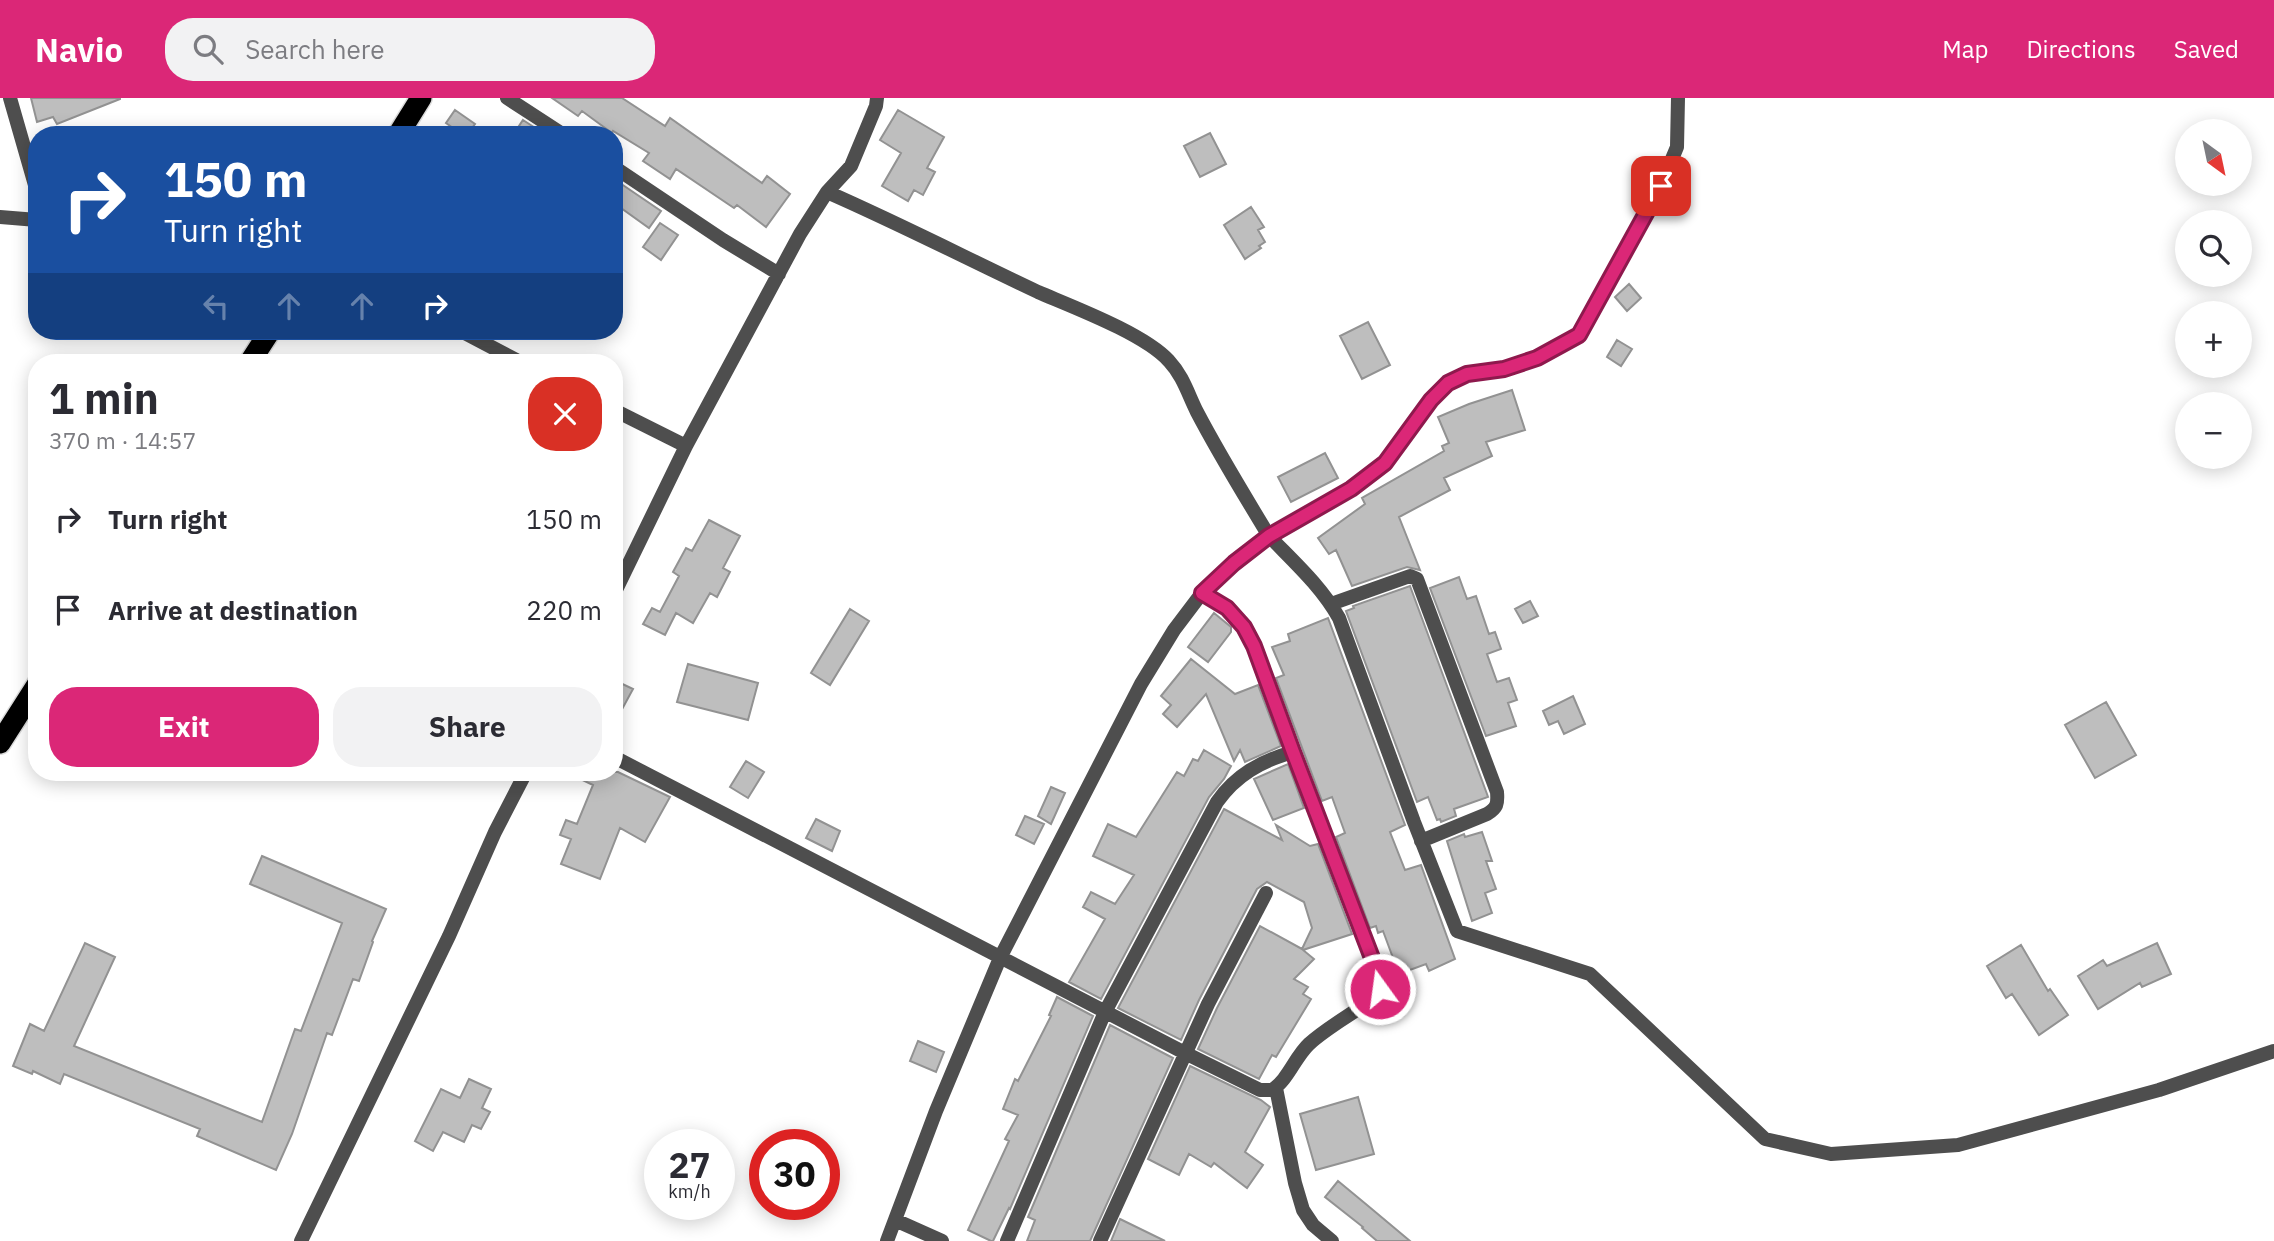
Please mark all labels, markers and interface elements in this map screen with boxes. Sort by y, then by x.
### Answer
search box [165,18,655,81]
text: Navio [35,28,123,71]
icon: search [189,30,227,68]
text: Search here [245,32,385,66]
text: Map [1942,33,1988,65]
text: Directions [2026,33,2136,65]
text: Saved [2174,33,2239,65]
north arrow [2175,119,2252,196]
map controls [2175,119,2252,469]
text: 150 m [164,147,308,210]
icon: right [49,154,140,245]
pin [1631,156,1691,216]
icon: arrive [1642,167,1680,205]
text: Turn right [164,209,302,251]
button: search [2175,210,2252,287]
icon: left [197,287,235,325]
icon: ahead [270,287,308,325]
icon: ahead [343,287,381,325]
icon: right [416,287,454,325]
button: + [2175,301,2252,378]
text: 1 min [49,371,159,426]
button: close [528,377,602,451]
button: − [2175,392,2252,469]
text: 370 m · 14:57 [49,425,196,455]
icon: right [49,500,87,538]
text: Turn right [108,502,227,536]
text: 150 m [526,502,602,536]
icon: arrive [49,591,87,629]
text: Arrive at destination [108,593,358,627]
text: 220 m [526,593,602,627]
button: Exit [49,687,319,767]
button: Share [333,687,602,767]
position arrow [1343,952,1417,1026]
speed limit sign: 30 [749,1129,840,1220]
text: 27 [668,1142,711,1188]
text: km/h [668,1180,711,1203]

